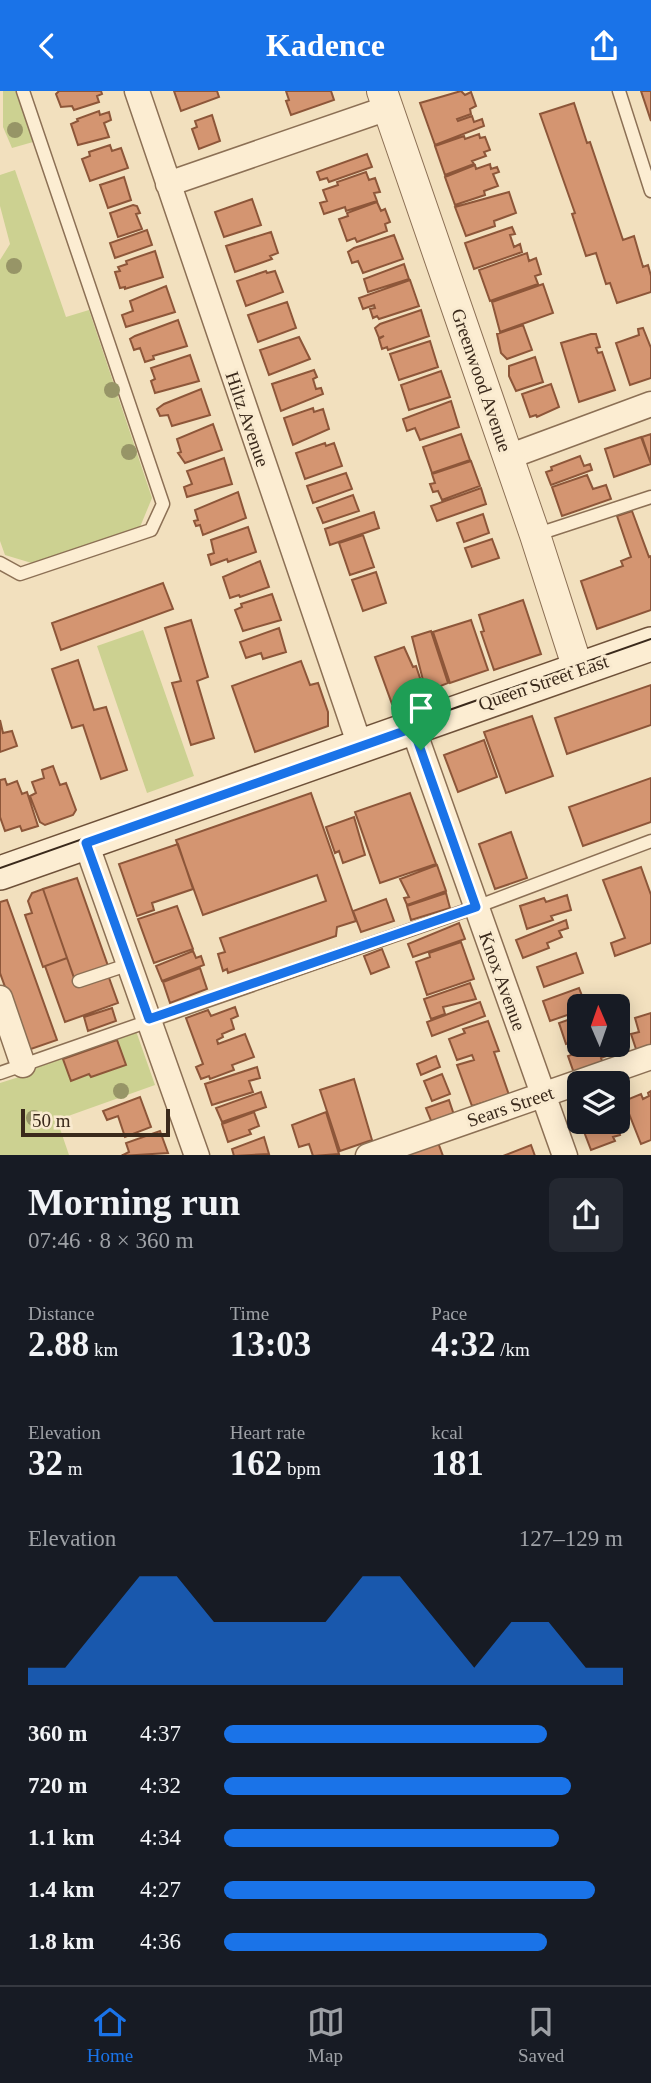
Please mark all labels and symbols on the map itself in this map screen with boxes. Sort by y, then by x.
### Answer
street label: Greenwood Avenue [447,306,516,455]
street label: Hiltz Avenue [221,369,274,470]
street label: Queen Street East [475,650,612,715]
pin [391,678,451,750]
street label: Knox Avenue [475,929,530,1033]
north arrow [567,994,630,1057]
street label: Sears Street [464,1082,557,1131]
scale bar [21,1106,170,1138]

